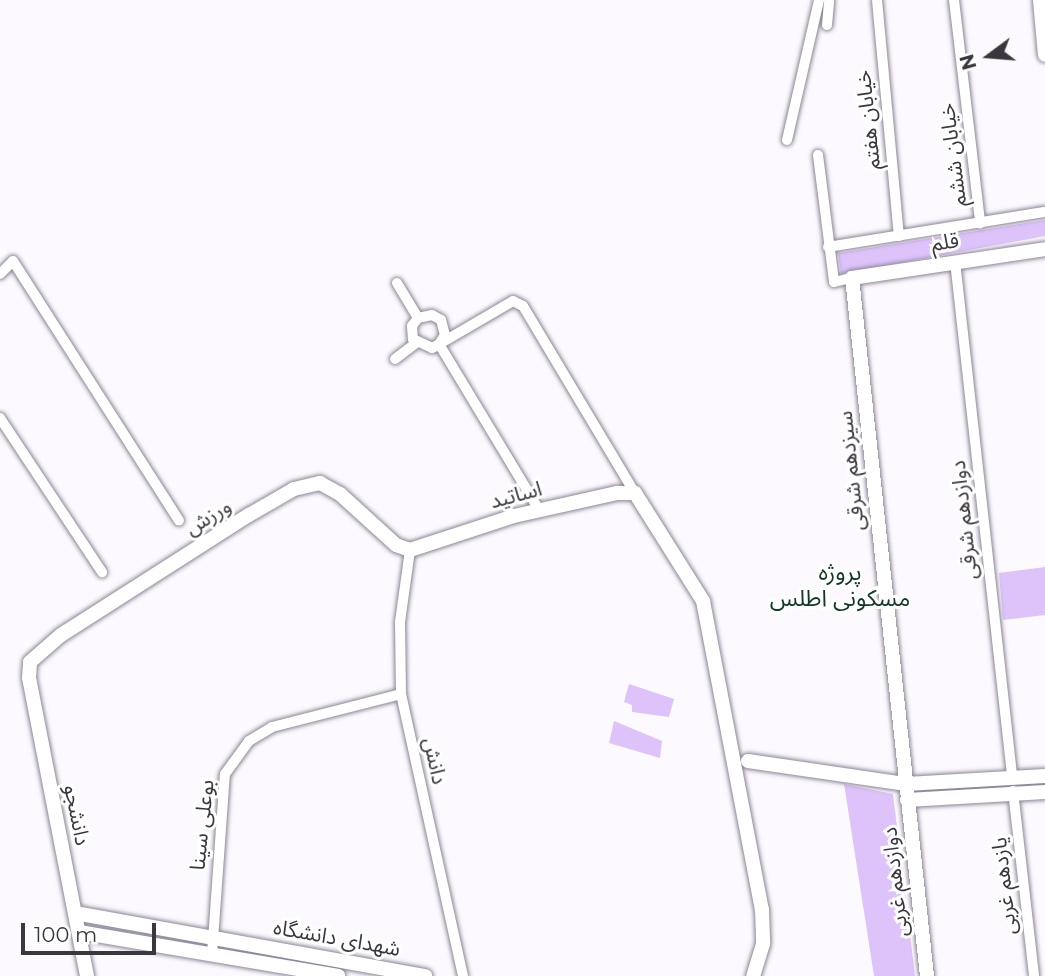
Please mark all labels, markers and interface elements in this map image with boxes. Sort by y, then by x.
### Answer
north arrow [954,21,1024,91]
text: N [955,51,982,72]
street label: خیابان هفتم [850,69,886,171]
street label: خیابان ششم [934,102,972,208]
street label: قلم [929,227,961,257]
street label: سیزدهم شرقی [832,410,870,532]
street label: دوازدهم شرقی [945,459,983,581]
street label: اساتید [487,476,545,514]
street label: ورزش [180,493,236,541]
district label: پروژه مسکونی اطلس [770,558,910,612]
street label: دانش [418,735,452,787]
street label: بوعلی سینا [185,778,219,872]
street label: دانشجو [59,782,95,848]
street label: دوازدهم غربی [877,826,913,938]
street label: یازدهم غربی [986,836,1022,936]
scale bar [24,909,159,953]
street label: شهدای دانشگاه [272,914,402,962]
text: 100 m [34,922,97,947]

